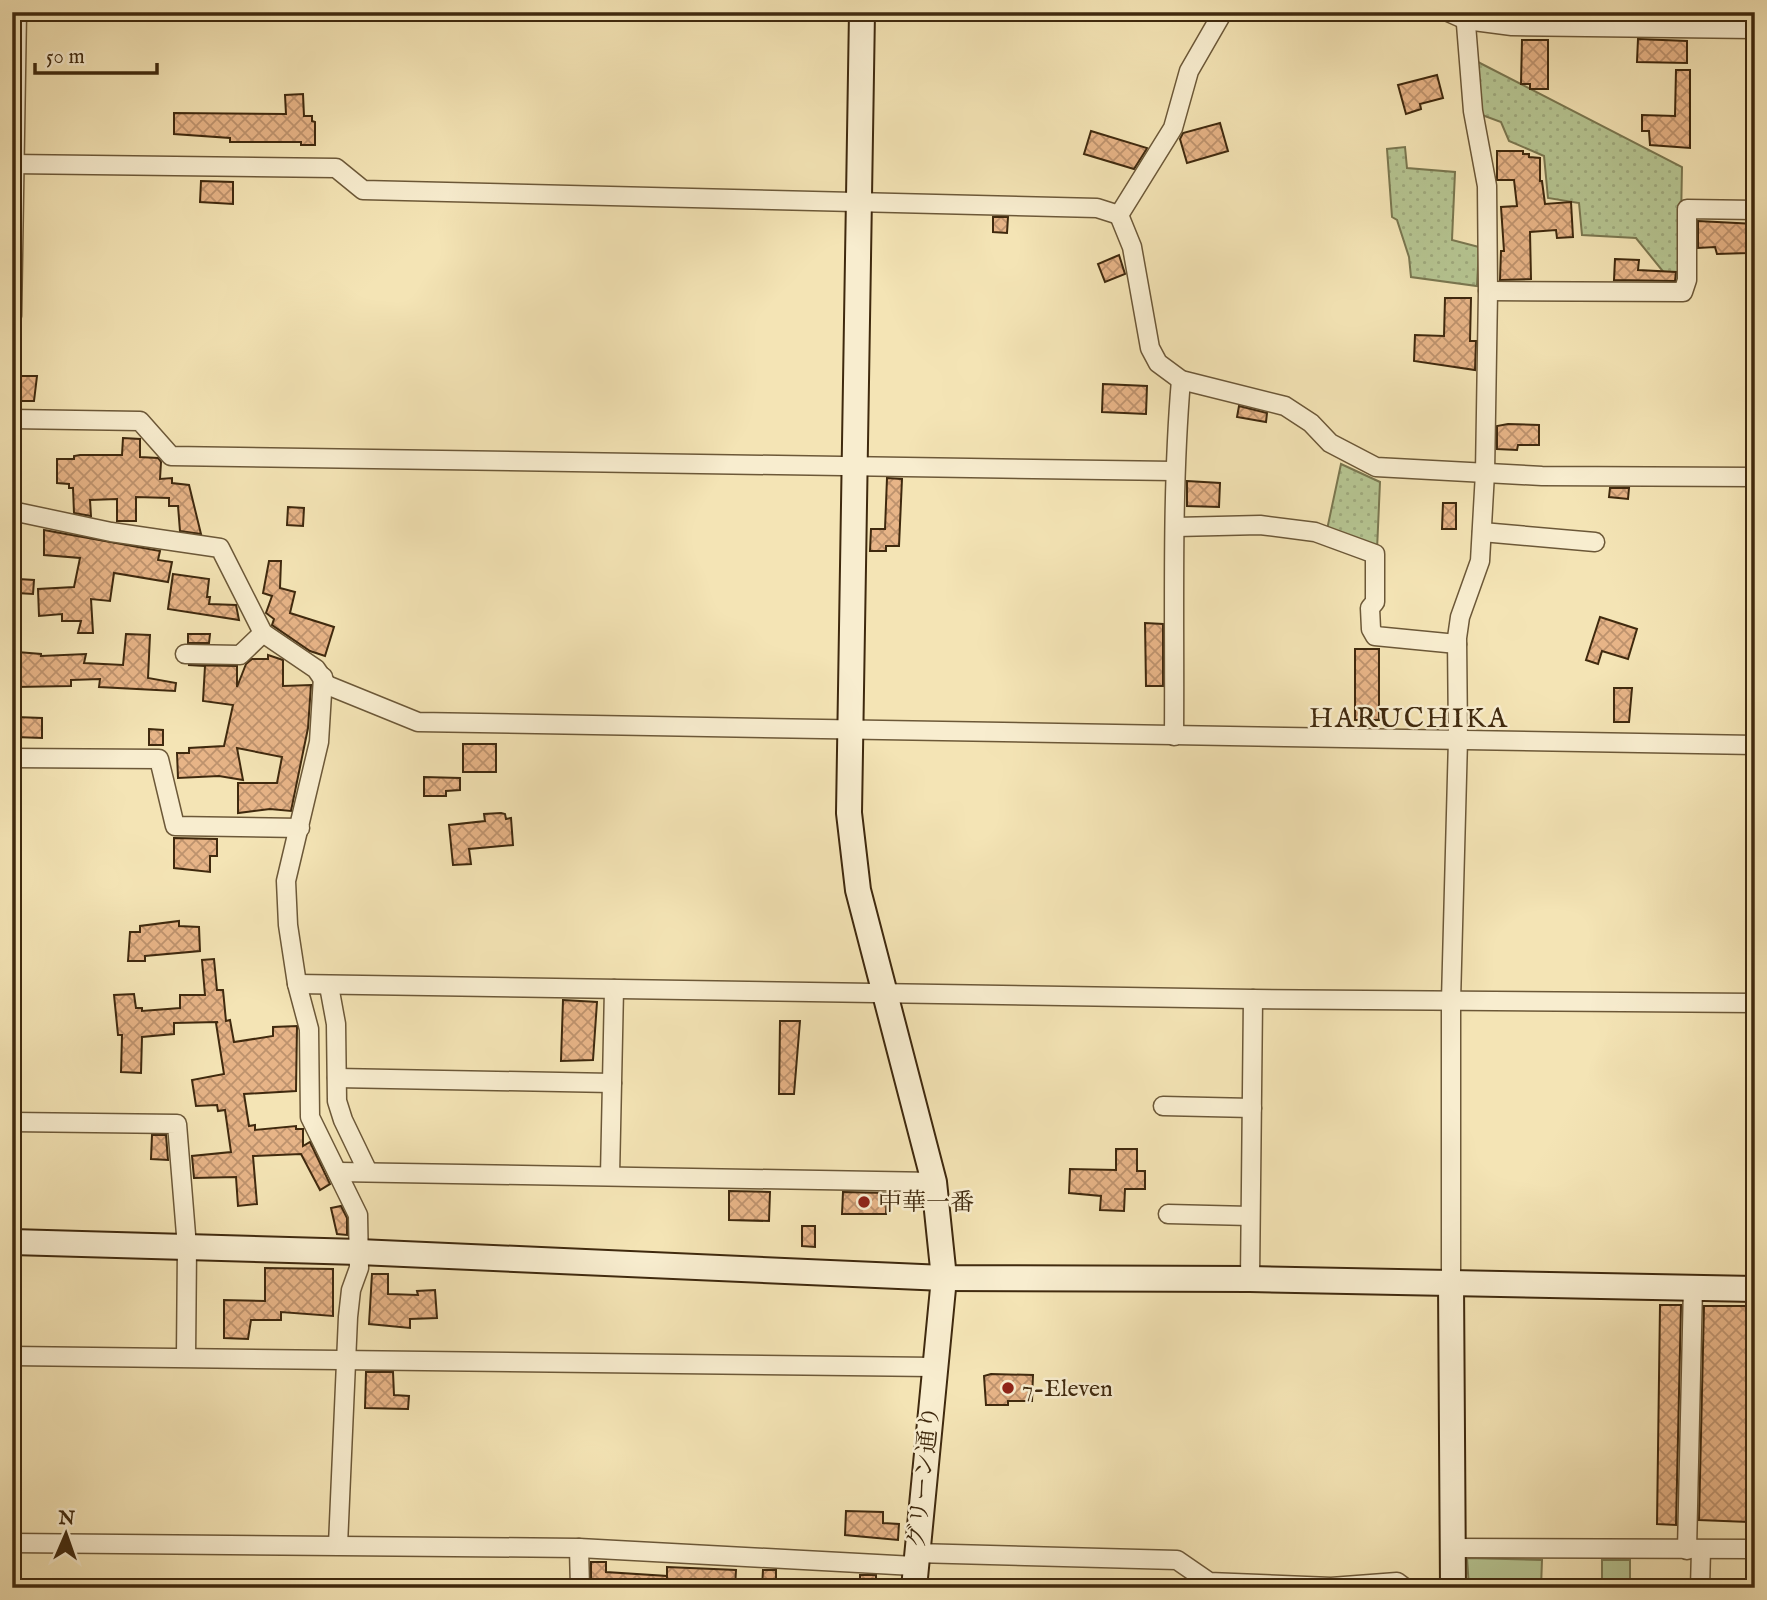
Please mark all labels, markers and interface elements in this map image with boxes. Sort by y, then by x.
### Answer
scale bar [35,32,158,76]
text: 50 m [46,44,85,71]
district label: HARUCHIKA [1309,702,1509,737]
place label: 中華一番 [878,1188,974,1219]
marker: 中華一番 [856,1194,872,1210]
place label: 7-Eleven [1022,1374,1113,1405]
marker: 7-Eleven [1000,1380,1016,1396]
street label: グリーン通り [902,1404,947,1550]
north arrow [32,1498,102,1568]
text: N [57,1507,76,1531]

